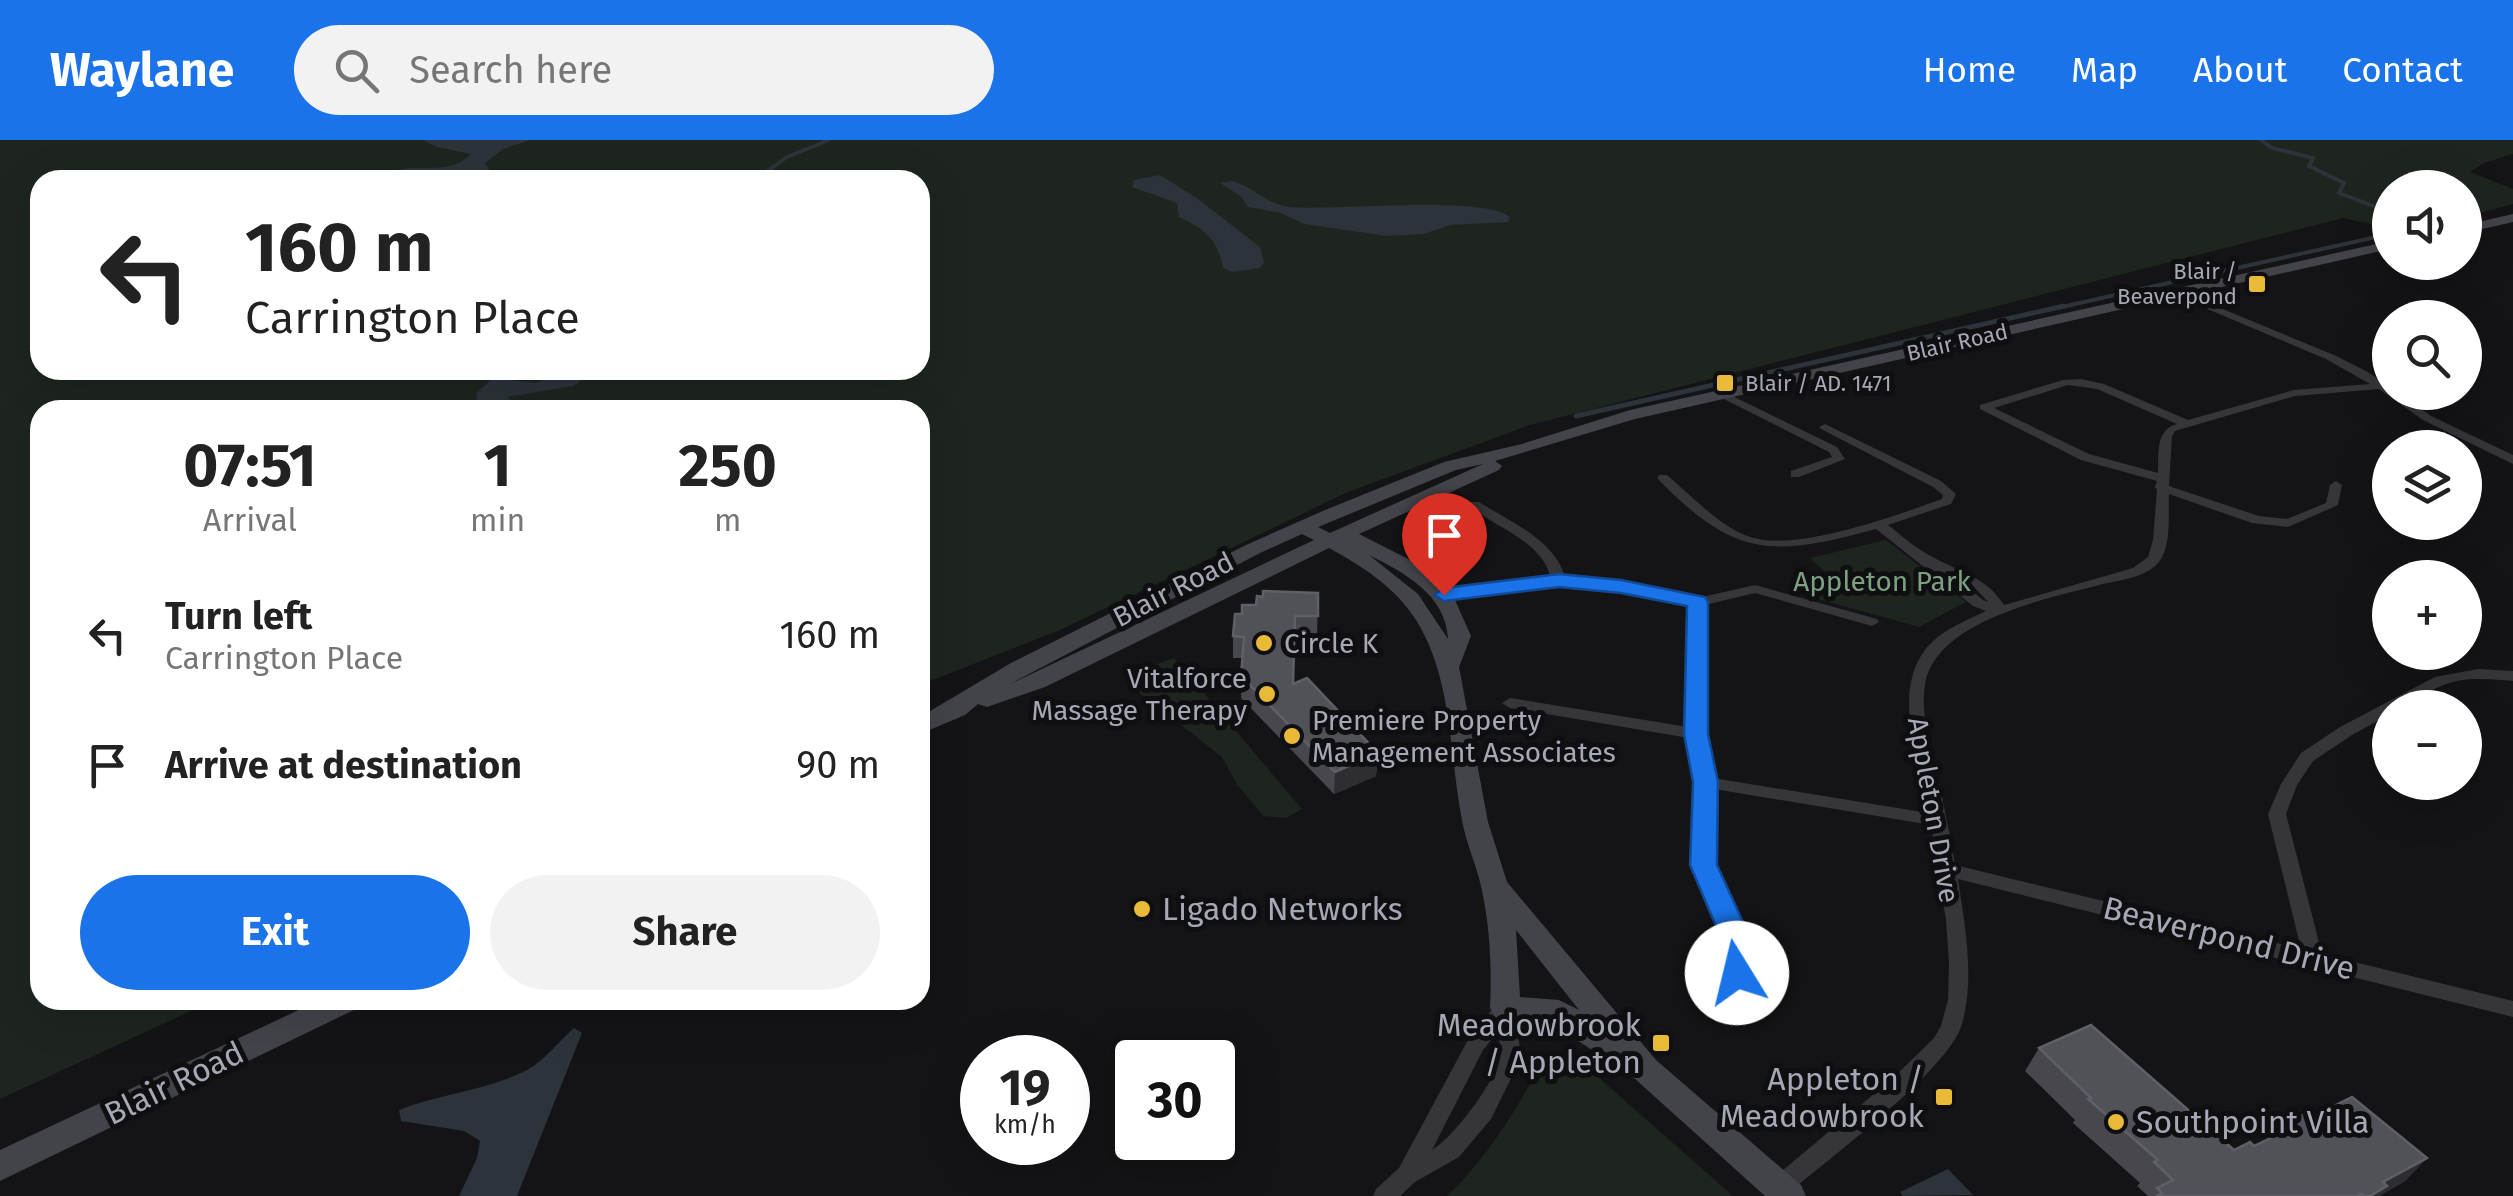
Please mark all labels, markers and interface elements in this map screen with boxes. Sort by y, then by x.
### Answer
search box [294,25,994,115]
text: Waylane [50,41,234,99]
icon: search [329,43,384,98]
text: Search here [409,47,612,93]
text: Home [1923,49,2016,91]
text: Map [2071,49,2138,91]
text: About [2193,49,2287,91]
text: Contact [2342,49,2463,91]
map controls [2372,170,2482,800]
button: sound [2372,170,2482,280]
text: 160 m [245,206,434,290]
icon: left [80,210,210,340]
place label: Blair / Beaverpond [2117,258,2237,310]
marker: Blair / Beaverpond [2246,273,2268,295]
text: Carrington Place [245,291,580,345]
button: search [2372,300,2482,410]
street label: Blair Road [1904,318,2010,367]
place label: Blair / AD. 1471 [1745,370,1892,397]
marker: Blair / AD. 1471 [1714,372,1736,394]
text: 07:51 [183,430,317,502]
text: 1 [484,430,512,502]
text: 250 [678,430,777,502]
button: layers [2372,430,2482,540]
pin [1402,493,1487,596]
text: Arrival [203,501,297,539]
text: min [470,501,525,539]
text: m [714,501,741,539]
icon: arrive [1417,508,1472,563]
street label: Blair Road [1107,545,1239,634]
button: + [2372,560,2482,670]
park label: Appleton Park [1793,565,1971,598]
text: Turn left [165,593,312,639]
icon: left [80,608,135,663]
text: 160 m [779,612,880,658]
place label: Circle K [1284,627,1379,660]
marker: Circle K [1253,632,1275,654]
text: Carrington Place [165,639,403,677]
place label: Vitalforce Massage Therapy [1031,662,1247,727]
marker: Vitalforce Massage Therapy [1256,683,1278,705]
button: − [2372,690,2482,800]
place label: Premiere Property Management Associates [1312,704,1616,769]
street label: Appleton Drive [1901,715,1966,906]
marker: Premiere Property Management Associates [1281,725,1303,747]
icon: arrive [80,738,135,793]
text: Arrive at destination [165,742,522,788]
text: 90 m [796,742,880,788]
button: Exit [80,875,470,990]
button: Share [490,875,880,990]
street label: Beaverpond Drive [2099,888,2359,988]
place label: Ligado Networks [1162,890,1403,928]
marker: Ligado Networks [1131,898,1153,920]
position arrow [1685,921,1789,1025]
place label: Meadowbrook / Appleton [1437,1006,1642,1081]
marker: Meadowbrook / Appleton [1650,1032,1672,1054]
street label: Blair Road [98,1033,250,1133]
speed limit sign: 30 [1110,1035,1240,1165]
text: 19 [999,1058,1051,1118]
place label: Appleton / Meadowbrook [1720,1060,1925,1135]
marker: Appleton / Meadowbrook [1933,1086,1955,1108]
place label: Southpoint Villa [2136,1103,2369,1141]
text: km/h [994,1110,1056,1140]
marker: Southpoint Villa [2105,1111,2127,1133]

